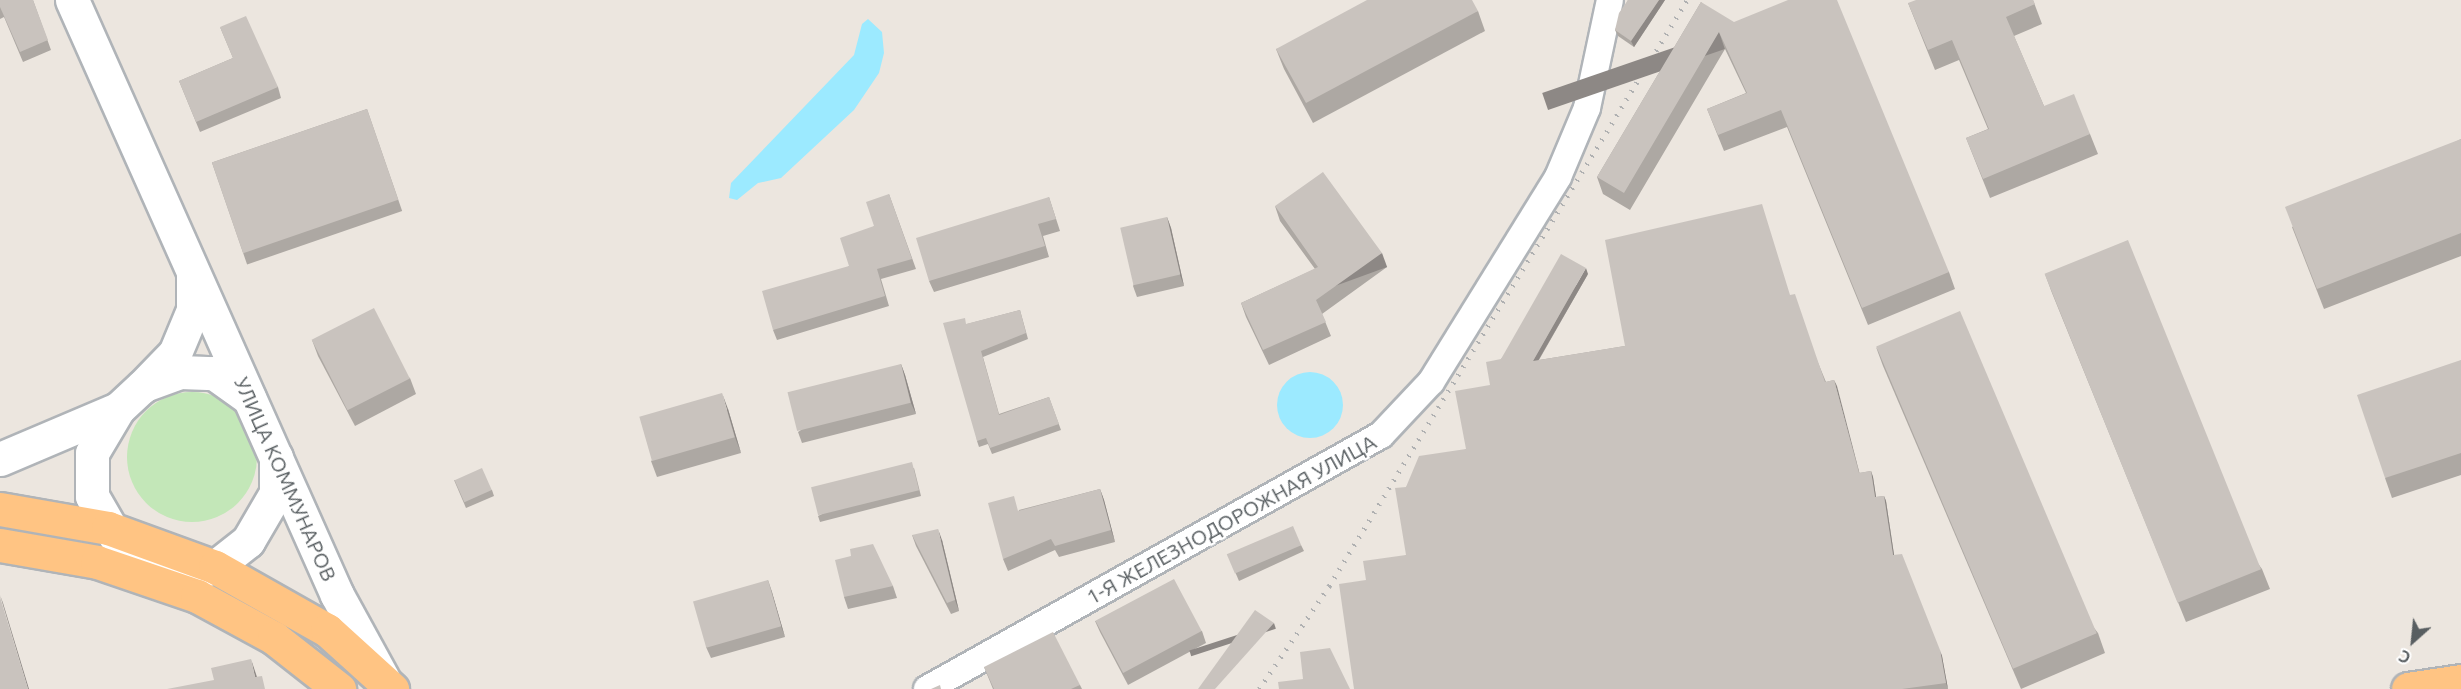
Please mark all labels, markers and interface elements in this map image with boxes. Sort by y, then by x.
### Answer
street label: УЛИЦА КОММУНАРОВ [230,373,342,585]
street label: 1-Я ЖЕЛЕЗНОДОРОЖНАЯ УЛИЦА [1082,429,1380,609]
north arrow [2383,611,2443,671]
text: С [2396,647,2413,667]

